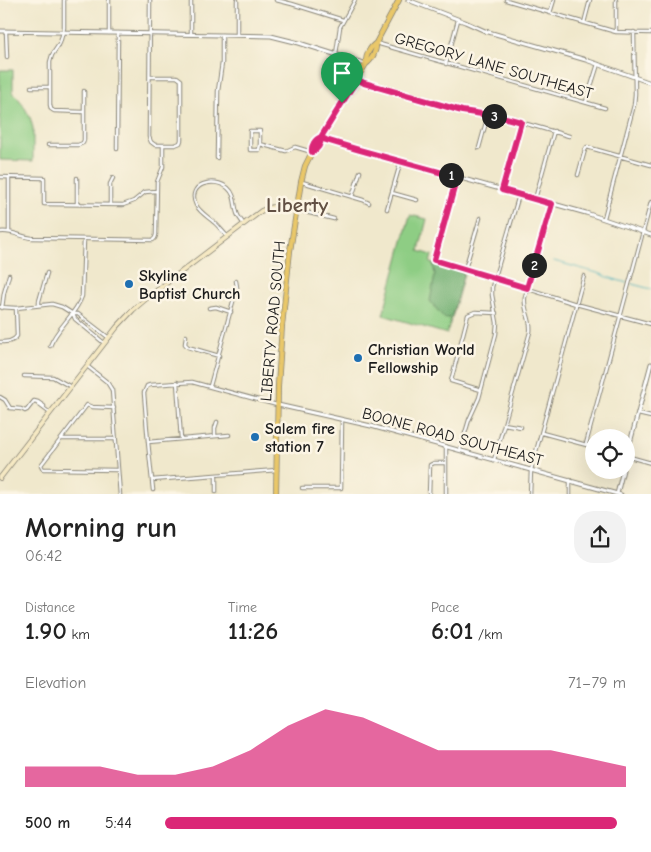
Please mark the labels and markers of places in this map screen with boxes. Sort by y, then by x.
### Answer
pin [321,52,363,103]
pin: 3 [482,104,506,128]
pin: 1 [438,162,464,188]
pin: 2 [522,252,546,278]
place label: Skyline Baptist Church [139,267,240,303]
marker: Skyline Baptist Church [123,278,135,290]
place label: Christian World Fellowship [368,341,475,377]
marker: Christian World Fellowship [352,352,364,364]
place label: Salem fire station 7 [265,420,335,456]
marker: Salem fire station 7 [249,431,261,443]

